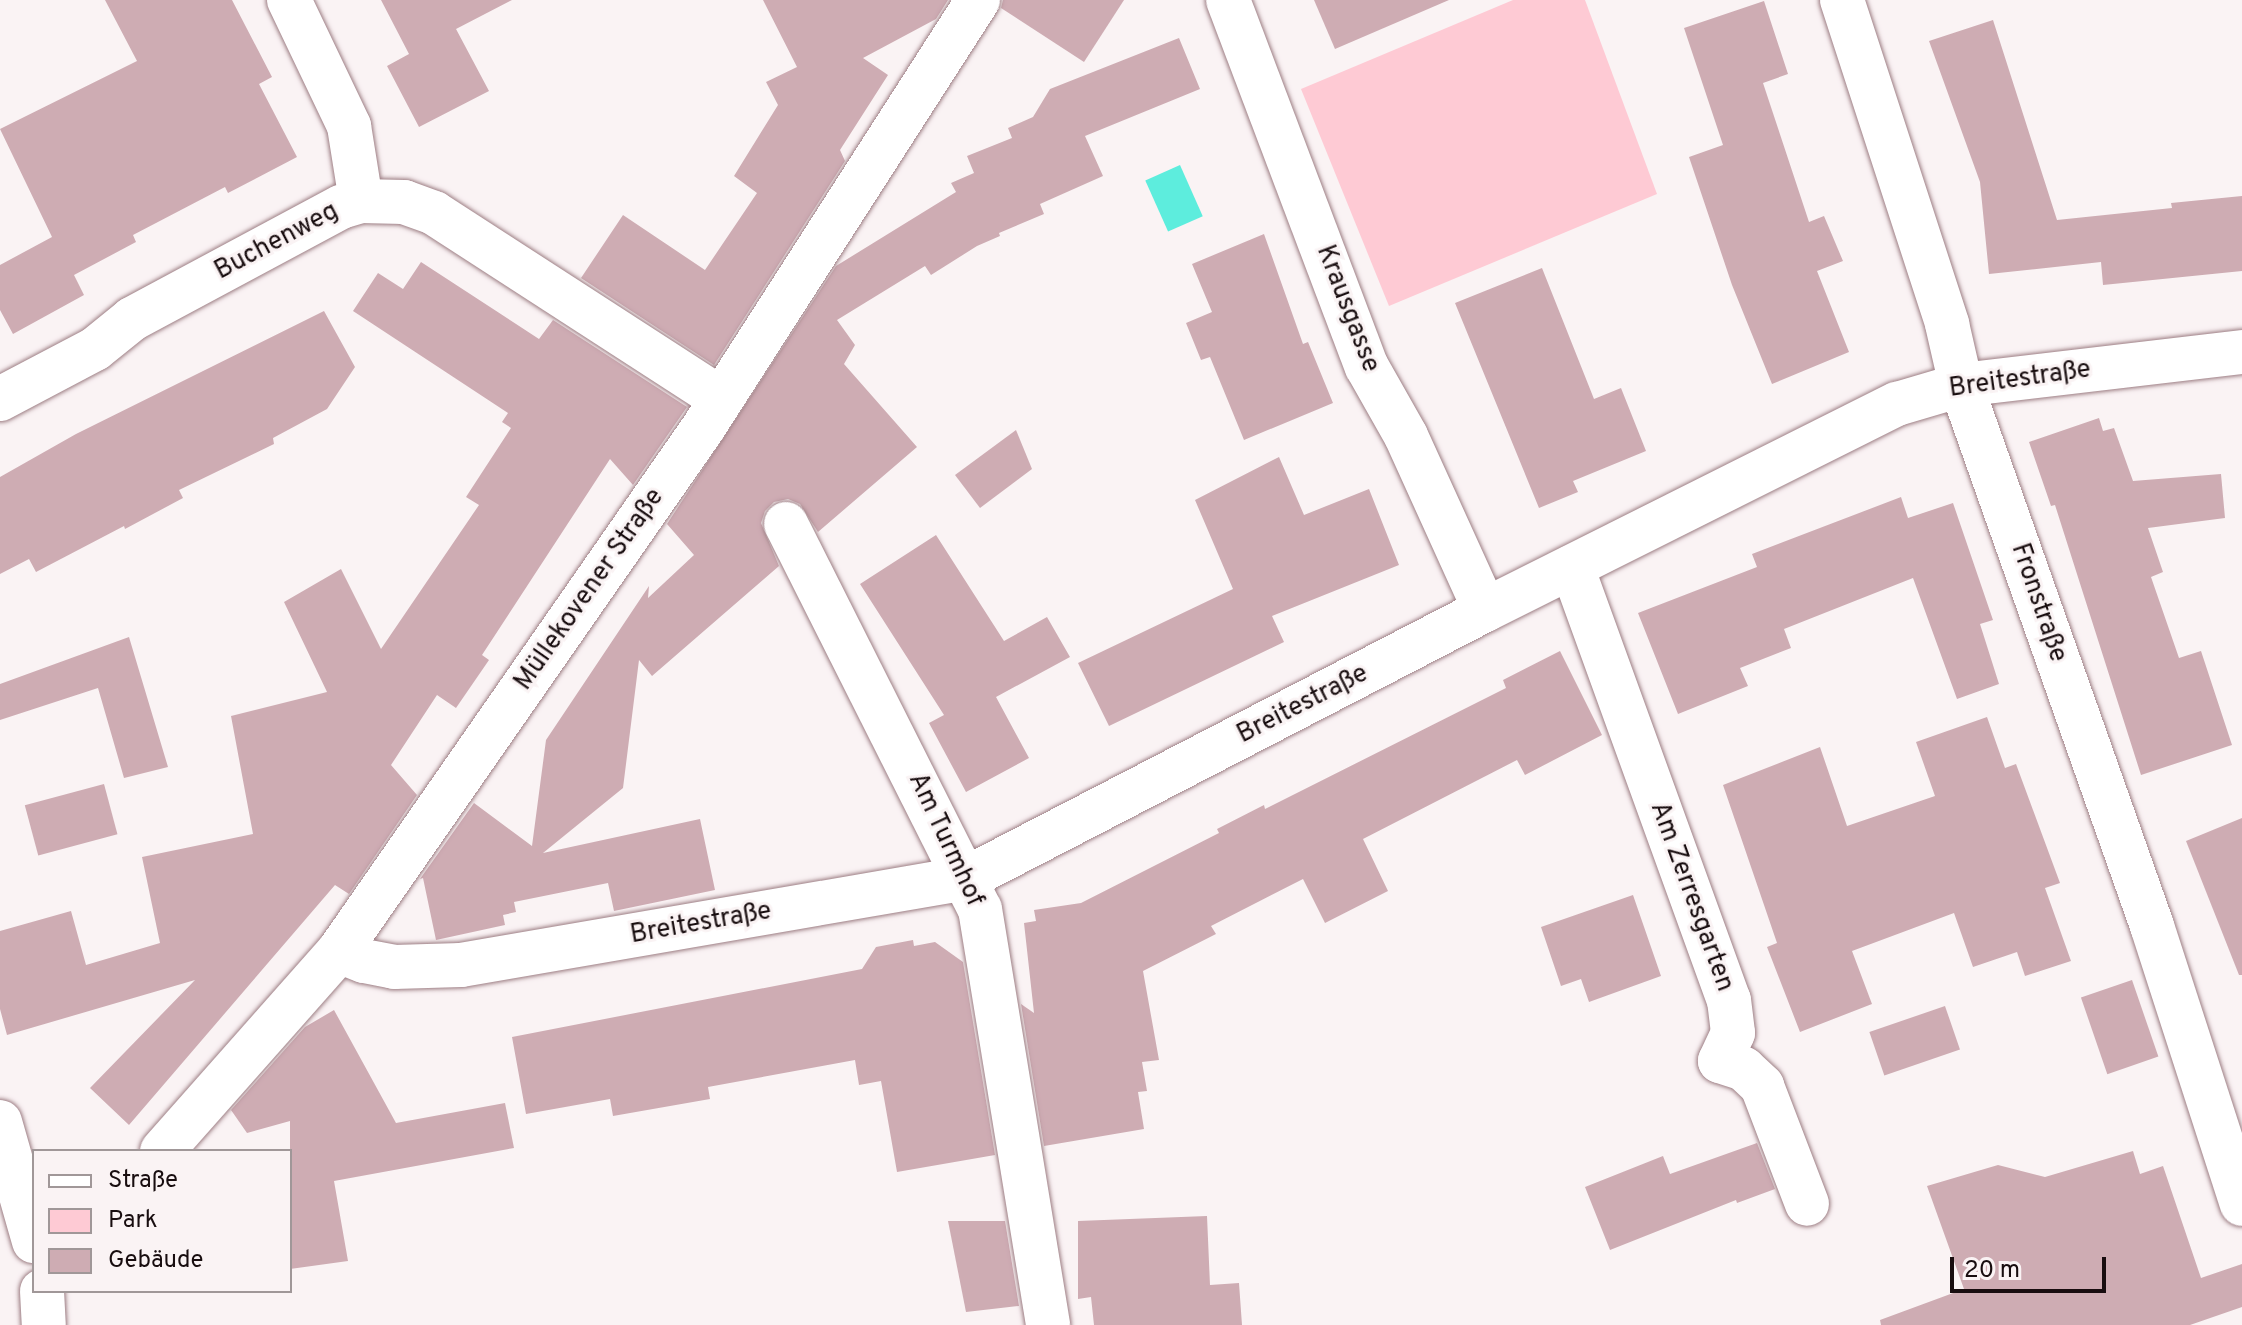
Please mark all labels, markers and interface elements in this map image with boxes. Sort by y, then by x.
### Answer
street label: Buchenweg [210,196,344,288]
street label: Krausgasse [1308,241,1386,377]
street label: Breitestraße [1947,355,2093,405]
street label: Müllekovener Straße [509,483,671,697]
street label: Fronstraße [2003,540,2073,666]
street label: Breitestraße [1232,659,1374,751]
street label: Am Turmhof [900,768,990,912]
street label: Am Zerresgarten [1642,798,1740,996]
street label: Breitestraße [628,896,774,952]
legend [32,1149,292,1293]
text: Straße [108,1166,178,1196]
text: Park [108,1206,158,1236]
scale bar [1954,1241,2110,1291]
text: Gebäude [108,1246,203,1276]
text: 20 m [1964,1256,2020,1286]

